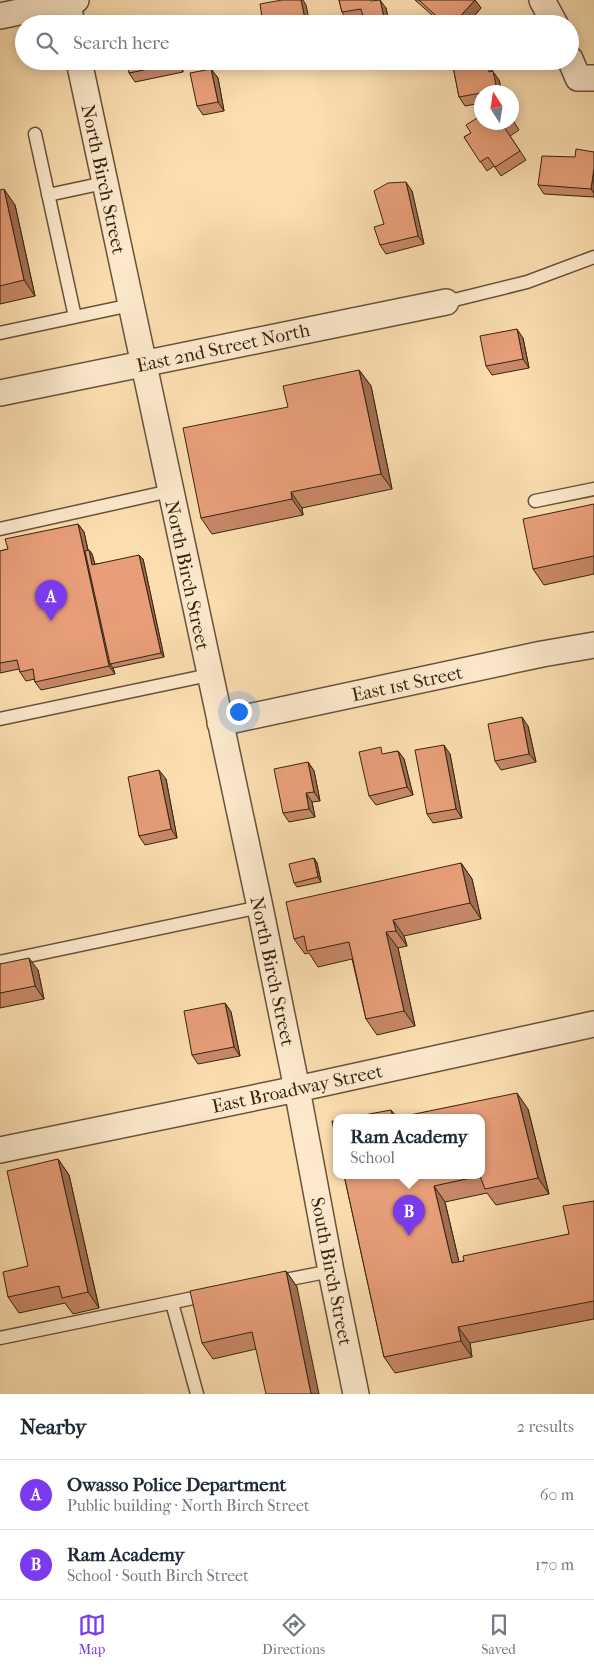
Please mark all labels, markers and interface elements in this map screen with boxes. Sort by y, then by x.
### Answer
search box [15,15,579,70]
icon: search [33,29,61,57]
text: Search here [73,32,169,54]
north arrow [474,85,519,130]
street label: North Birch Street [76,102,130,256]
street label: East 2nd Street North [134,319,312,377]
street label: North Birch Street [160,498,214,652]
pin: A [35,580,67,621]
street label: East 1st Street [350,661,465,706]
your location [226,699,252,725]
street label: North Birch Street [245,894,299,1048]
street label: East Broadway Street [210,1060,385,1118]
popup [333,1114,485,1179]
text: Ram Academy [350,1126,468,1148]
text: School [350,1148,395,1167]
street label: South Birch Street [306,1195,356,1347]
pin: B [393,1195,425,1236]
text: Nearby [20,1415,86,1439]
text: 2 results [517,1417,574,1436]
text: Owasso Police Department [67,1474,286,1496]
text: A [31,1485,41,1504]
text: 60 m [540,1485,574,1504]
text: Public building · North Birch Street [67,1496,310,1515]
text: Ram Academy [67,1544,184,1566]
text: B [31,1555,41,1574]
text: 170 m [535,1555,574,1574]
text: School · South Birch Street [67,1566,249,1585]
tab: Map [78,1611,106,1658]
tab: Directions [262,1611,325,1658]
tab: Saved [481,1611,516,1658]

